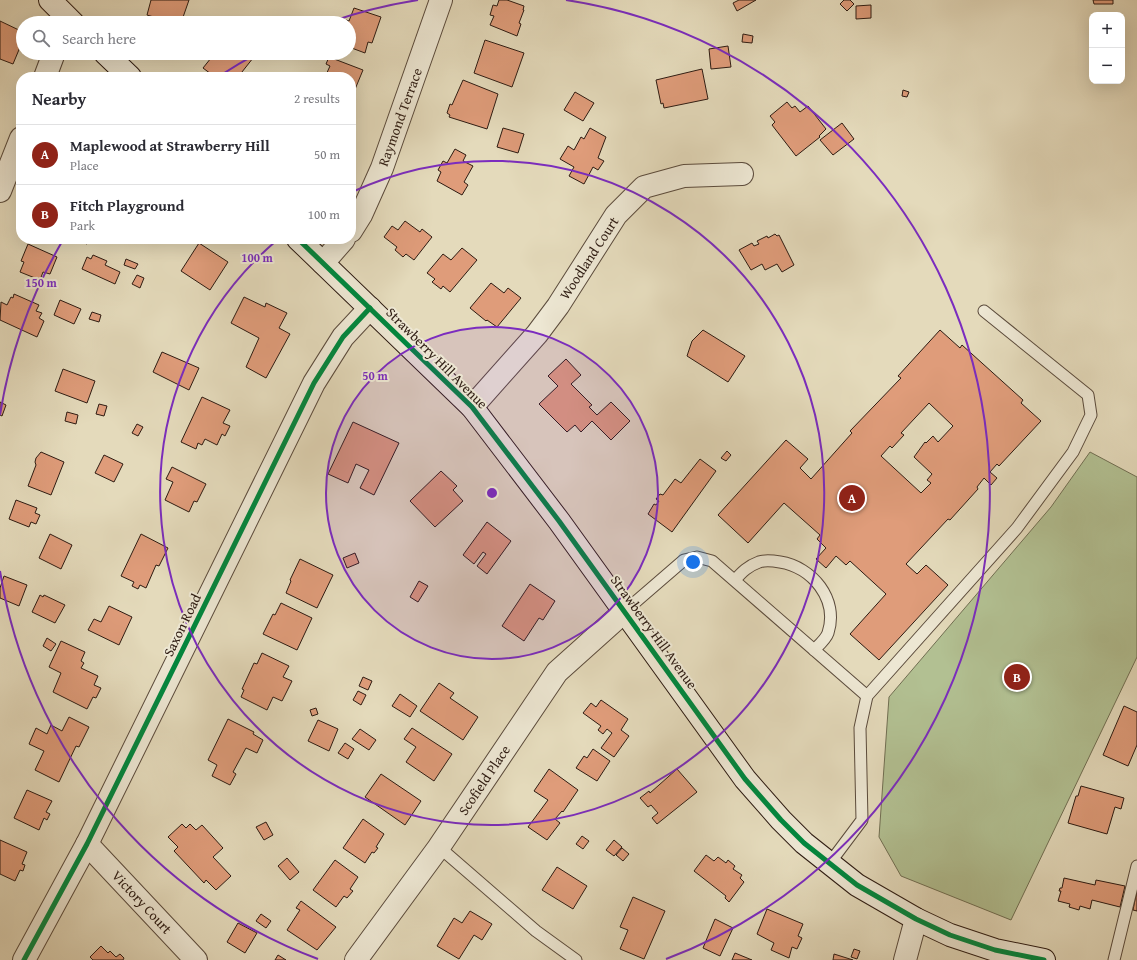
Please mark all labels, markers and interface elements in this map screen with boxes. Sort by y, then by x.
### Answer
map controls [1089,12,1125,84]
button: + [1089,12,1125,48]
search box [16,16,356,60]
icon: search [30,27,52,49]
text: Search here [62,28,136,49]
button: − [1089,48,1125,84]
street label: Raymond Terrace [373,65,427,169]
text: Nearby [32,86,86,111]
text: 2 results [294,89,340,108]
text: Maplewood at Strawberry Hill [70,135,270,156]
text: A [41,145,49,164]
text: 50 m [314,145,340,164]
text: Place [70,156,99,175]
text: Fitch Playground [70,195,184,216]
text: B [41,205,49,224]
text: 100 m [308,205,340,224]
street label: Woodland Court [555,213,623,303]
text: Park [70,216,95,235]
text: 100 m [241,249,274,266]
text: 150 m [25,274,58,291]
street label: Strawberry Hill Avenue [382,303,493,414]
text: 50 m [362,367,388,384]
pin: A [839,483,865,513]
centre of rings [485,486,499,500]
your location [683,552,703,572]
street label: Strawberry Hill Avenue [606,571,702,693]
street label: Saxon Road [158,590,206,660]
pin: B [1004,662,1030,692]
street label: Scofield Place [453,741,515,819]
street label: Victory Court [107,866,177,938]

